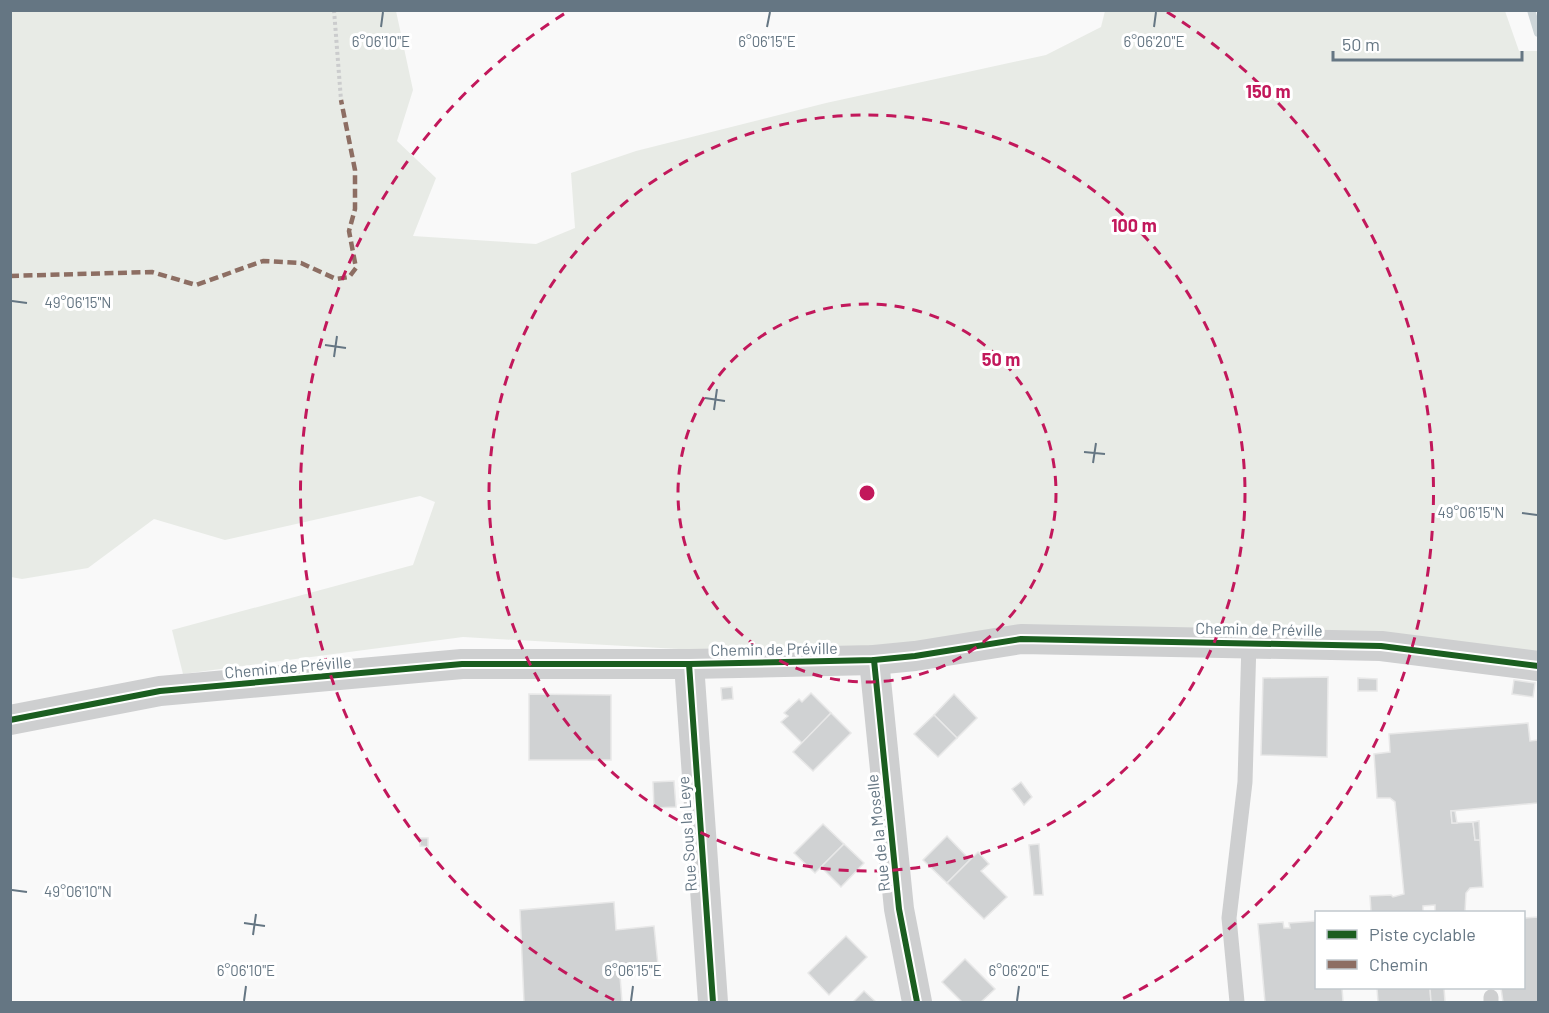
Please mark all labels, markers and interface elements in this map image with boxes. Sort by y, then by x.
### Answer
scale bar [1333,24,1522,62]
text: 6°06'10"E [352,32,410,50]
text: 6°06'15"E [738,32,796,50]
text: 6°06'20"E [1123,32,1185,50]
text: 50 m [1342,33,1380,55]
text: 150 m [1246,80,1290,102]
text: 100 m [1111,214,1157,236]
text: 49°06'15"N [44,293,112,311]
text: 50 m [982,348,1020,370]
centre of rings [857,483,877,503]
text: 49°06'15"N [1437,503,1505,521]
street label: Chemin de Préville [1195,618,1323,639]
street label: Chemin de Préville [710,638,838,659]
street label: Chemin de Préville [224,651,352,682]
street label: Rue de la Moselle [862,773,893,893]
street label: Rue Sous la Leye [673,776,700,892]
text: 49°06'10"N [44,882,112,900]
legend [1315,911,1525,989]
text: Piste cyclable [1369,923,1476,945]
text: Chemin [1369,953,1428,975]
text: 6°06'10"E [217,961,275,979]
text: 6°06'15"E [604,961,662,979]
text: 6°06'20"E [988,961,1050,979]

